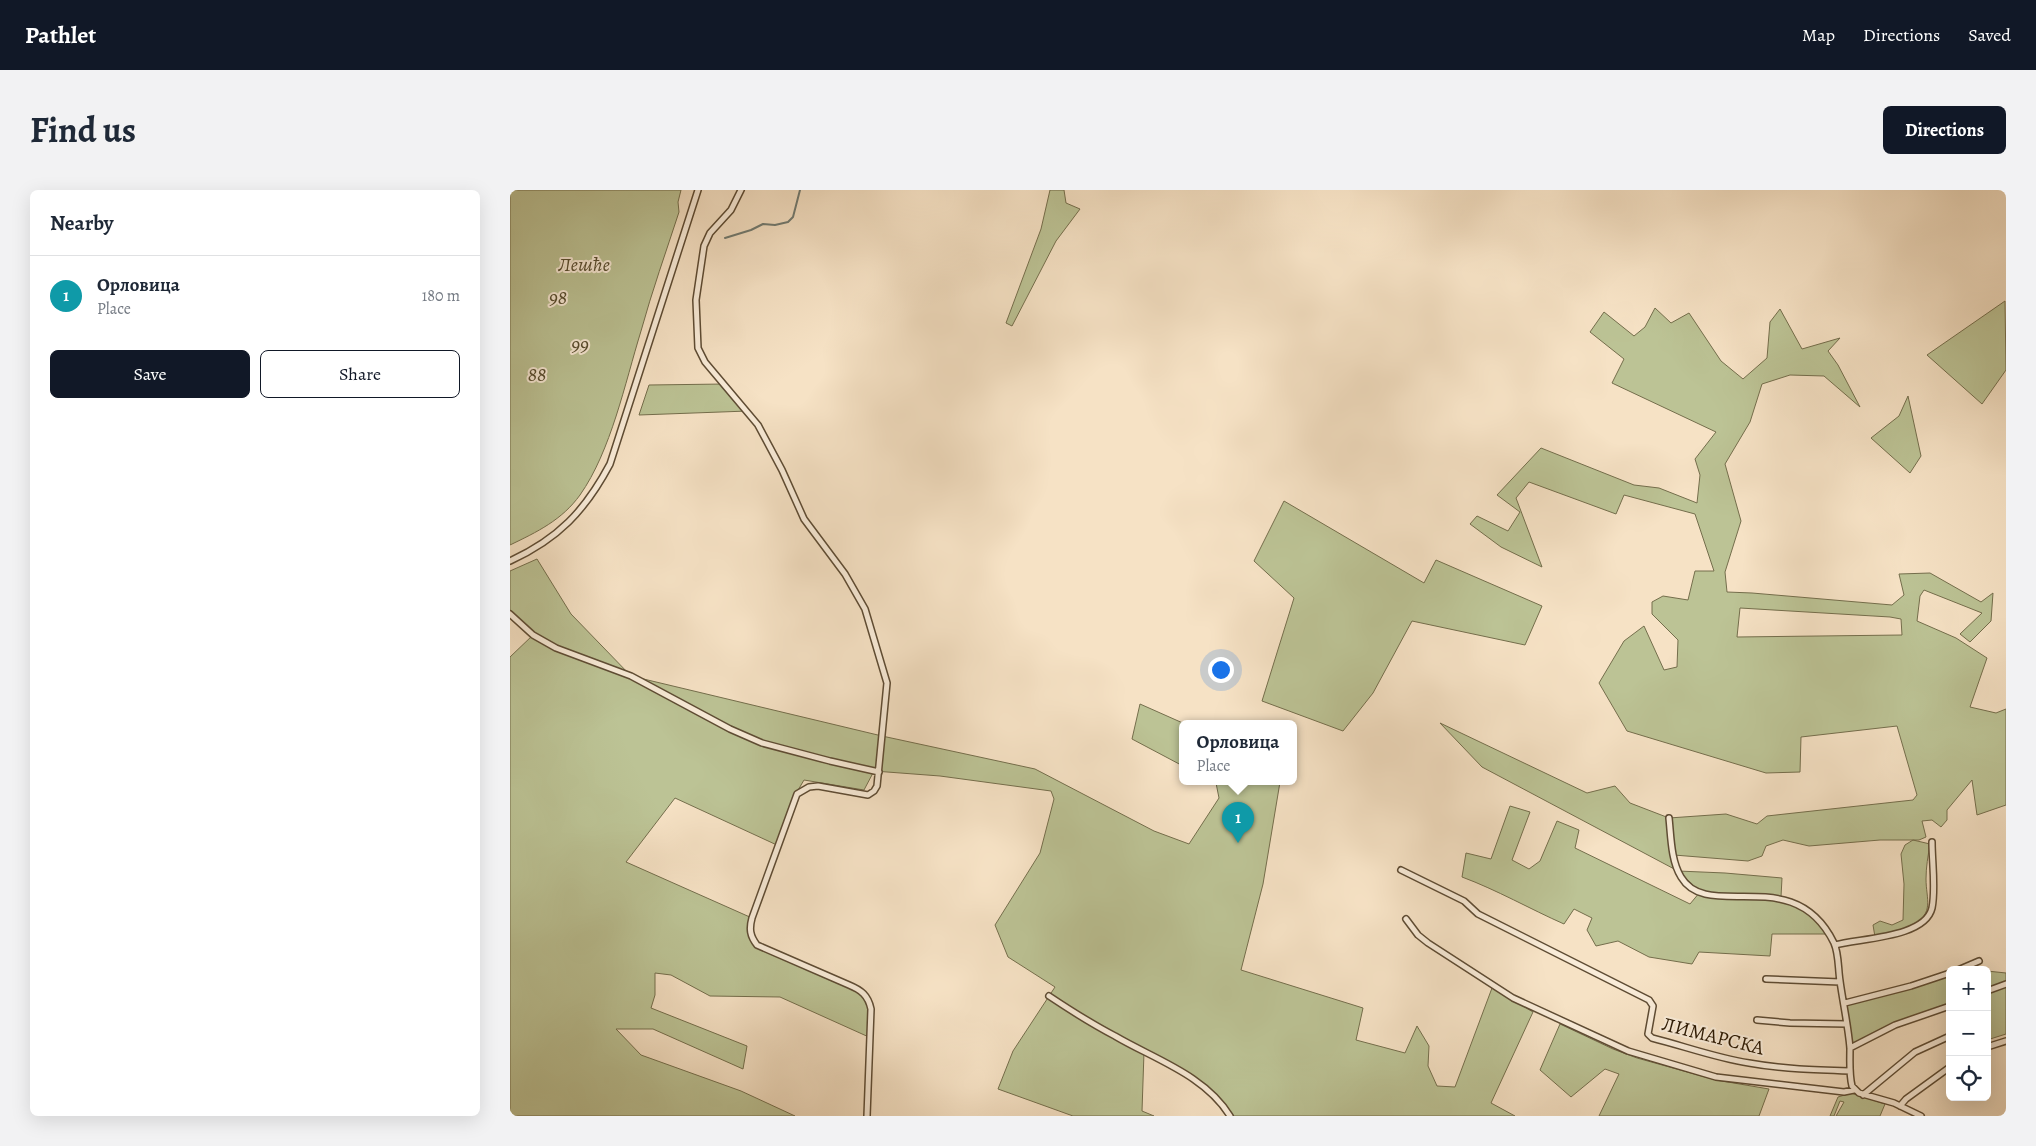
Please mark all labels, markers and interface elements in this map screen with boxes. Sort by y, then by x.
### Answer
text: Pathlet [25,19,96,51]
text: Map [1802,23,1835,47]
text: Directions [1863,23,1940,47]
text: Saved [1968,23,2011,47]
text: Find us [30,106,136,154]
button: Directions [1883,106,2006,154]
text: Nearby [50,209,113,237]
park label: Лешће [557,251,610,278]
text: Орловица [97,272,180,298]
park label: 98 [549,284,567,311]
text: 1 [63,285,69,307]
text: 180 m [422,285,460,307]
text: Place [97,298,131,320]
park label: 99 [571,331,589,358]
button: Save [50,350,250,398]
button: Share [260,350,460,398]
park label: 88 [528,361,546,388]
your location [1208,657,1234,683]
popup [1179,720,1297,785]
text: Орловица [1197,729,1279,755]
text: Place [1197,755,1230,777]
pin: 1 [1222,802,1254,843]
map controls [1946,966,1991,1101]
button: + [1946,966,1991,1011]
street label: ЛИМАРСКА [1659,1010,1767,1062]
button: − [1946,1011,1991,1056]
button: locate [1946,1056,1991,1101]

